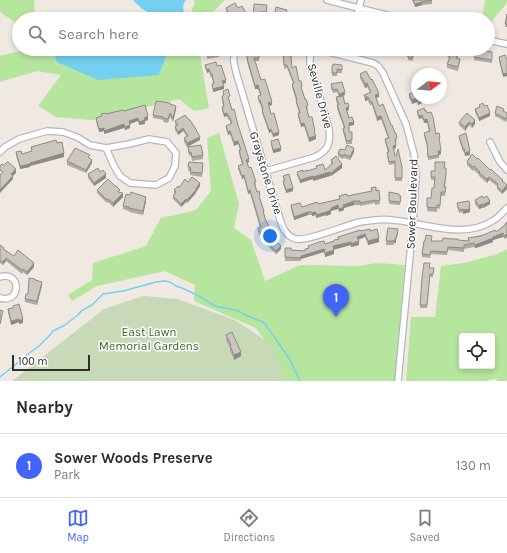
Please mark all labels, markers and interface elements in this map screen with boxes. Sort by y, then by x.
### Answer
search box [12,12,495,56]
icon: search [26,23,48,45]
text: Search here [58,25,139,43]
street label: Seville Drive [305,62,335,130]
north arrow [411,68,447,104]
street label: Graystone Drive [247,130,285,216]
street label: Sower Boulevard [403,158,421,250]
your location [260,226,280,246]
pin: 1 [323,284,349,317]
park label: East Lawn Memorial Gardens [99,325,199,353]
map controls [459,333,495,369]
button: locate [459,333,495,369]
scale bar [12,353,90,372]
text: 100 m [18,355,48,368]
text: Nearby [16,397,73,417]
text: Sower Woods Preserve [54,449,213,467]
text: 1 [27,458,31,473]
text: 130 m [456,458,491,473]
text: Park [54,467,80,482]
tab: Map [67,507,89,544]
tab: Directions [223,507,275,544]
tab: Saved [409,507,440,544]

